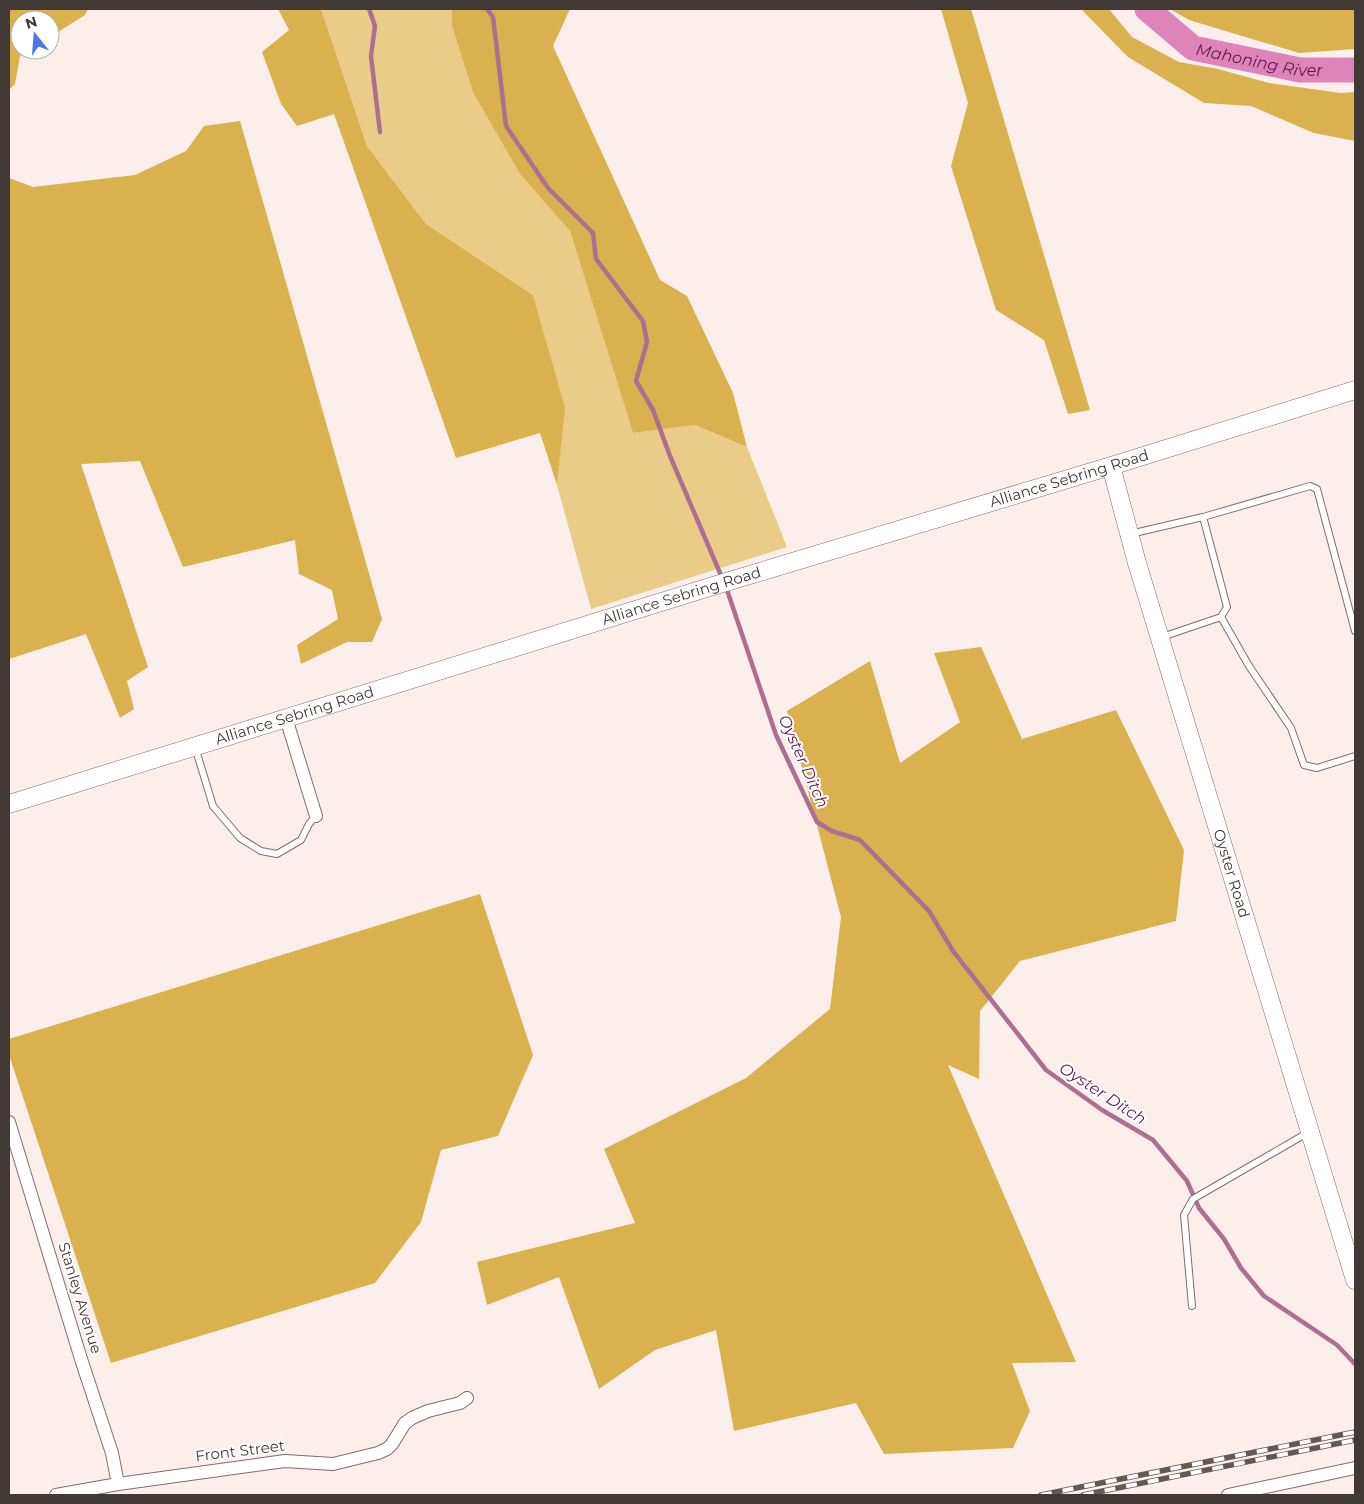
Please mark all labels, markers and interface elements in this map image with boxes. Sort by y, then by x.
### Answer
north arrow [10,10,60,60]
text: N [23,12,39,33]
water label: Mahoning River [1194,40,1323,80]
street label: Alliance Sebring Road [987,445,1151,511]
street label: Alliance Sebring Road [600,562,763,629]
street label: Alliance Sebring Road [213,682,376,749]
water label: Oyster Ditch [775,712,833,811]
street label: Oyster Road [1209,827,1254,920]
water label: Oyster Ditch [1056,1058,1150,1129]
street label: Stanley Avenue [54,1240,106,1356]
street label: Front Street [194,1436,286,1465]

